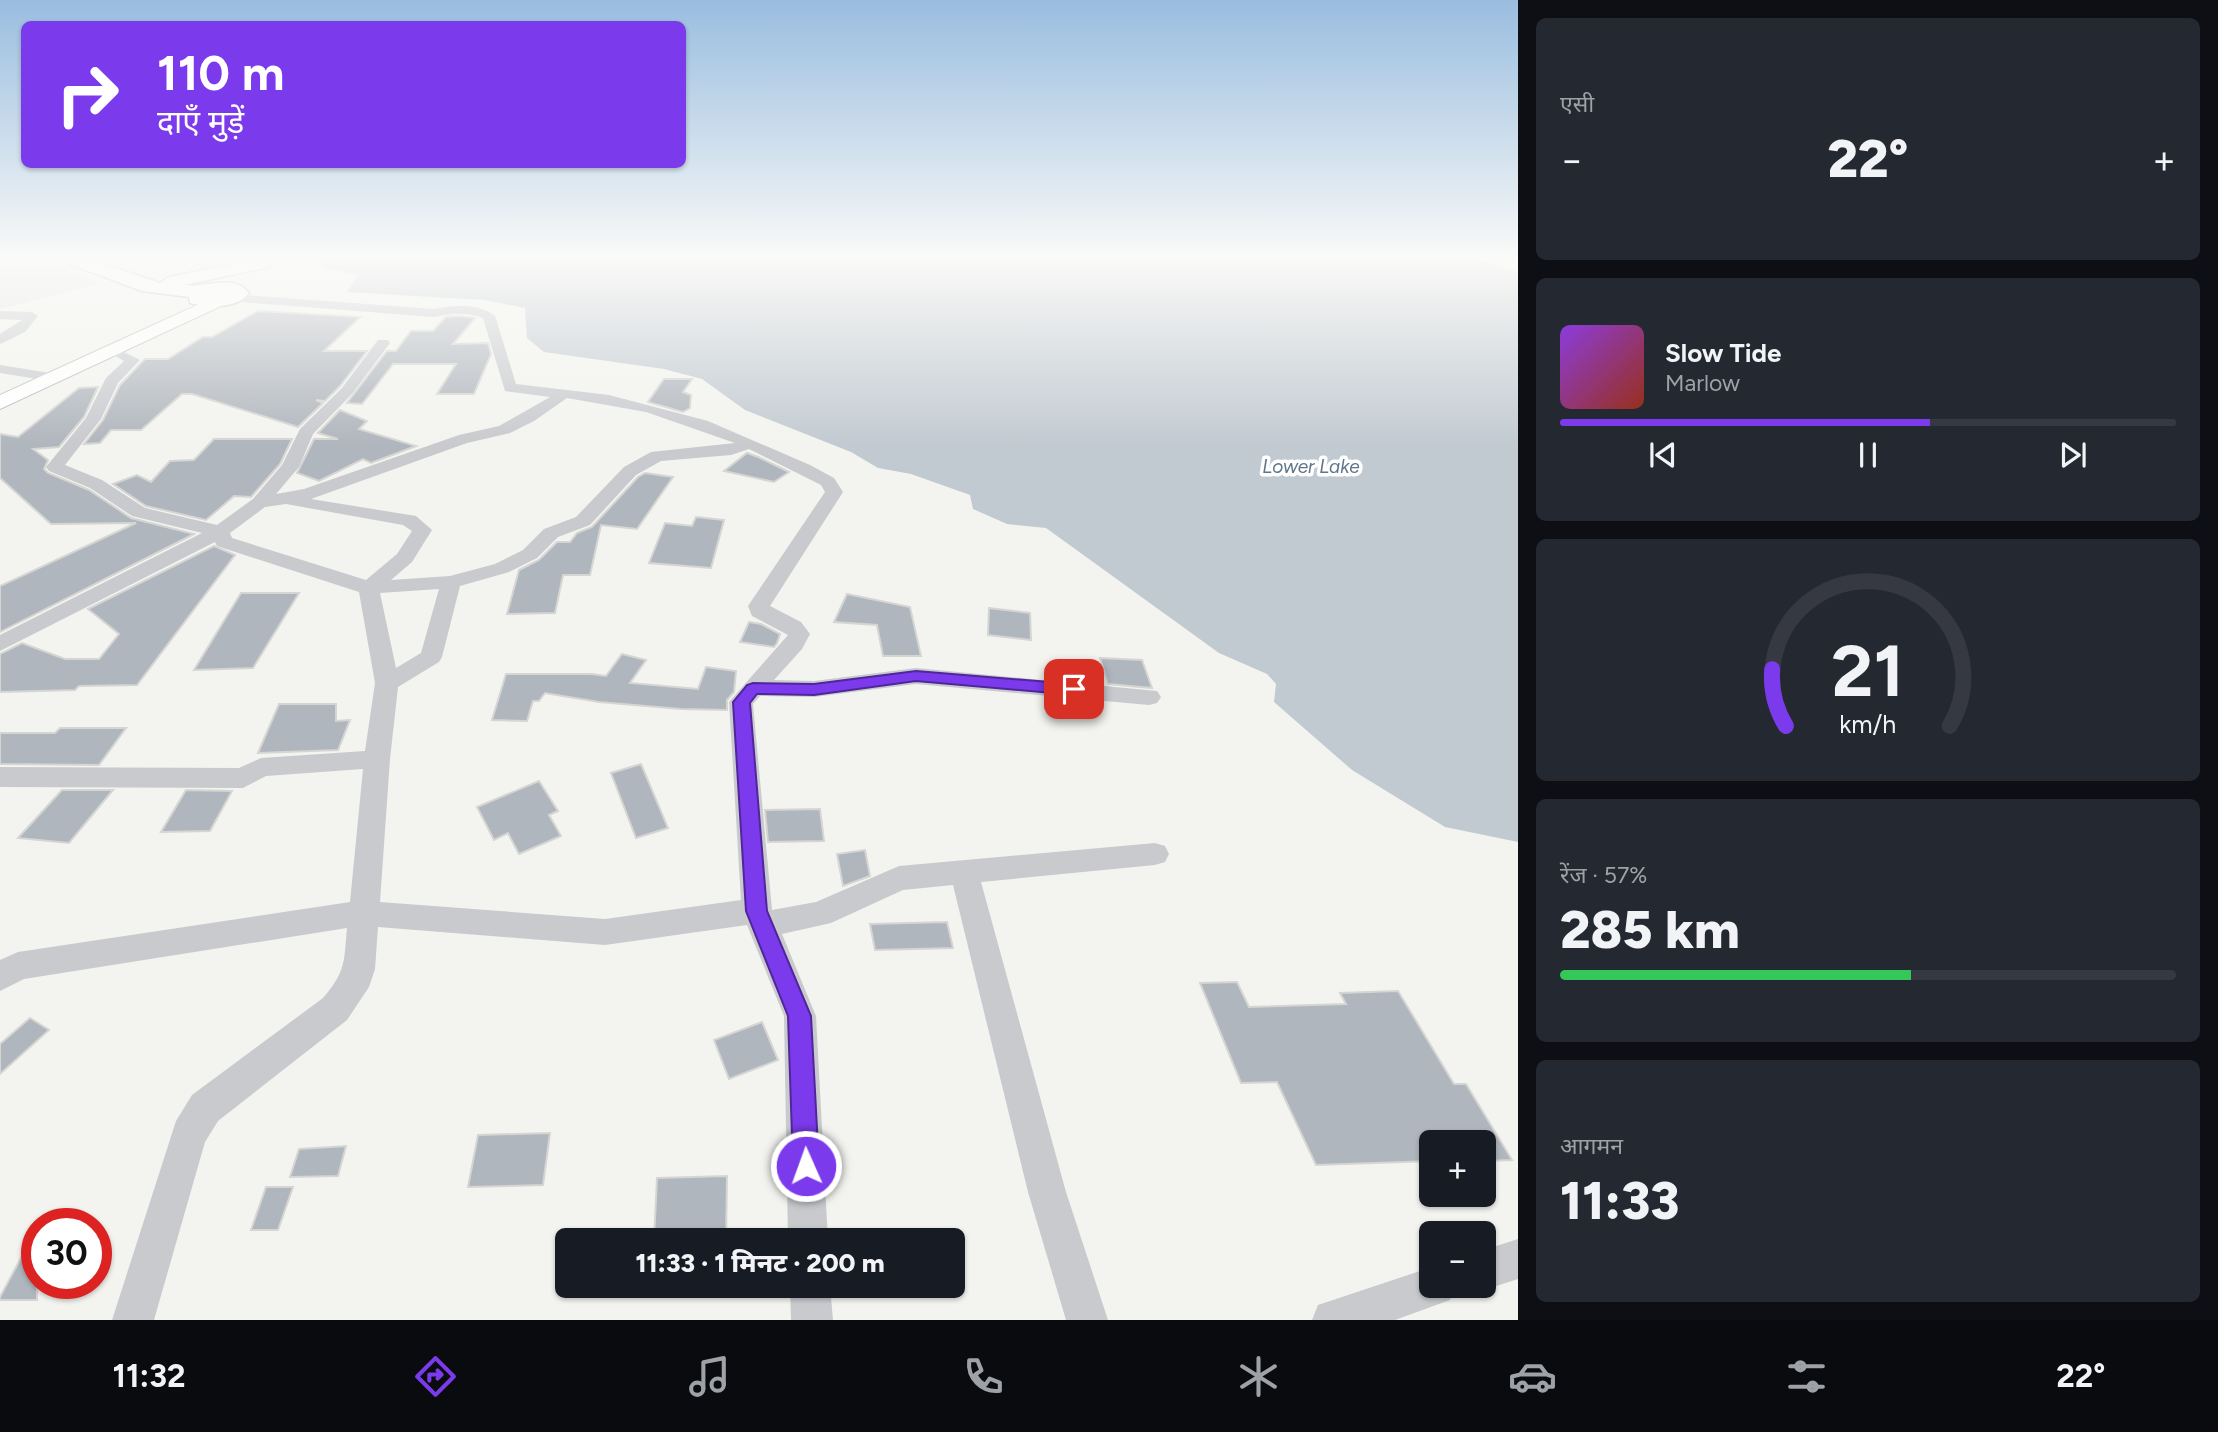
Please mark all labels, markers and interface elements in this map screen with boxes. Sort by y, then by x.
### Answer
text: 110 m [157,43,285,102]
icon: right [42,49,133,140]
text: एसी [1560,90,1594,118]
text: दाएँ मुड़ें [157,103,244,141]
text: 22° [1827,128,1909,190]
text: − [1560,137,1584,183]
text: + [2152,137,2176,183]
text: Slow Tide [1665,337,1781,369]
text: Marlow [1665,369,1740,397]
icon: previous [1644,436,1682,474]
icon: pause [1849,436,1887,474]
icon: next [2054,436,2092,474]
water label: Lower Lake [1262,455,1360,478]
text: 21 [1832,627,1904,714]
pin [1044,659,1104,719]
icon: arrive [1055,670,1093,708]
text: km/h [1839,709,1897,739]
text: रेंज · 57% [1560,861,1647,889]
text: 285 km [1560,899,1740,961]
position arrow [769,1129,843,1203]
map controls [1419,1130,1496,1298]
button: + [1419,1130,1496,1207]
text: आगमन [1560,1132,1623,1160]
text: 11:33 [1560,1170,1680,1232]
speed limit sign: 30 [21,1208,112,1299]
button: − [1419,1221,1496,1298]
text: 11:33 · 1 मिनट · 200 m [635,1247,885,1279]
icon: directions [411,1352,460,1401]
icon: music [685,1352,734,1401]
icon: phone [959,1352,1008,1401]
icon: climate [1234,1352,1283,1401]
icon: car [1508,1352,1557,1401]
icon: filters [1782,1352,1831,1401]
text: 11:32 [113,1357,186,1395]
text: 22° [2056,1357,2105,1395]

